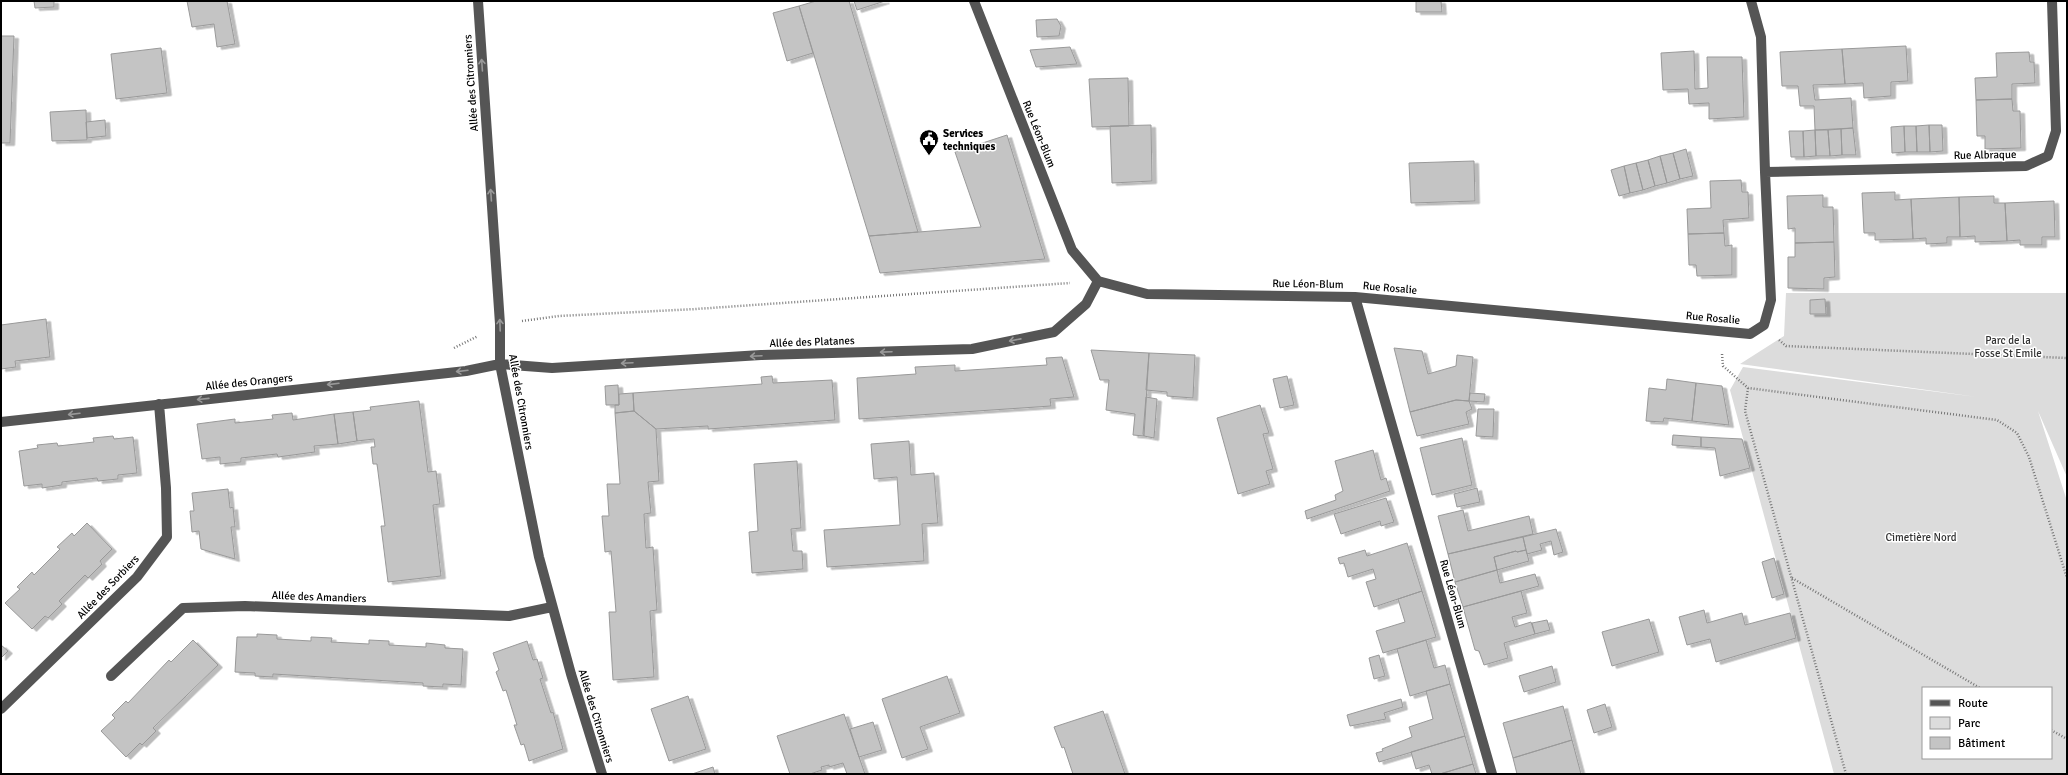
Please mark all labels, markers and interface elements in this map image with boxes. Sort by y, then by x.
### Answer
street label: Allée des Citronniers [461,34,481,132]
one-way arrow [479,59,486,72]
street label: Rue Léon-Blum [1020,98,1058,170]
place label: Services techniques [942,127,995,153]
public building icon: Services techniques [918,128,940,156]
street label: Rue Albraque [1954,148,2016,162]
one-way arrow [488,189,495,202]
street label: Rue Léon-Blum [1272,277,1344,291]
street label: Rue Rosalie [1362,279,1418,297]
street label: Rue Rosalie [1685,309,1741,327]
one-way arrow [496,319,504,332]
street label: Allée des Platanes [769,334,855,350]
park label: Parc de la Fosse St Emile [1974,334,2042,360]
one-way arrow [1009,337,1022,345]
one-way arrow [880,348,893,355]
one-way arrow [750,352,763,359]
street label: Allée des Citronniers [506,353,536,451]
one-way arrow [621,360,634,367]
one-way arrow [456,367,469,375]
street label: Allée des Orangers [205,371,294,393]
one-way arrow [327,381,340,388]
one-way arrow [197,395,210,403]
one-way arrow [68,410,81,418]
park label: Cimetière Nord [1885,531,1957,544]
street label: Allée des Sorbiers [74,552,142,622]
street label: Rue Léon-Blum [1437,558,1469,630]
street label: Allée des Amandiers [271,589,367,605]
street label: Allée des Citronniers [576,668,616,765]
legend [1922,687,2052,759]
text: Route [1958,696,1988,711]
text: Parc [1958,716,1981,731]
text: Bâtiment [1958,736,2005,751]

